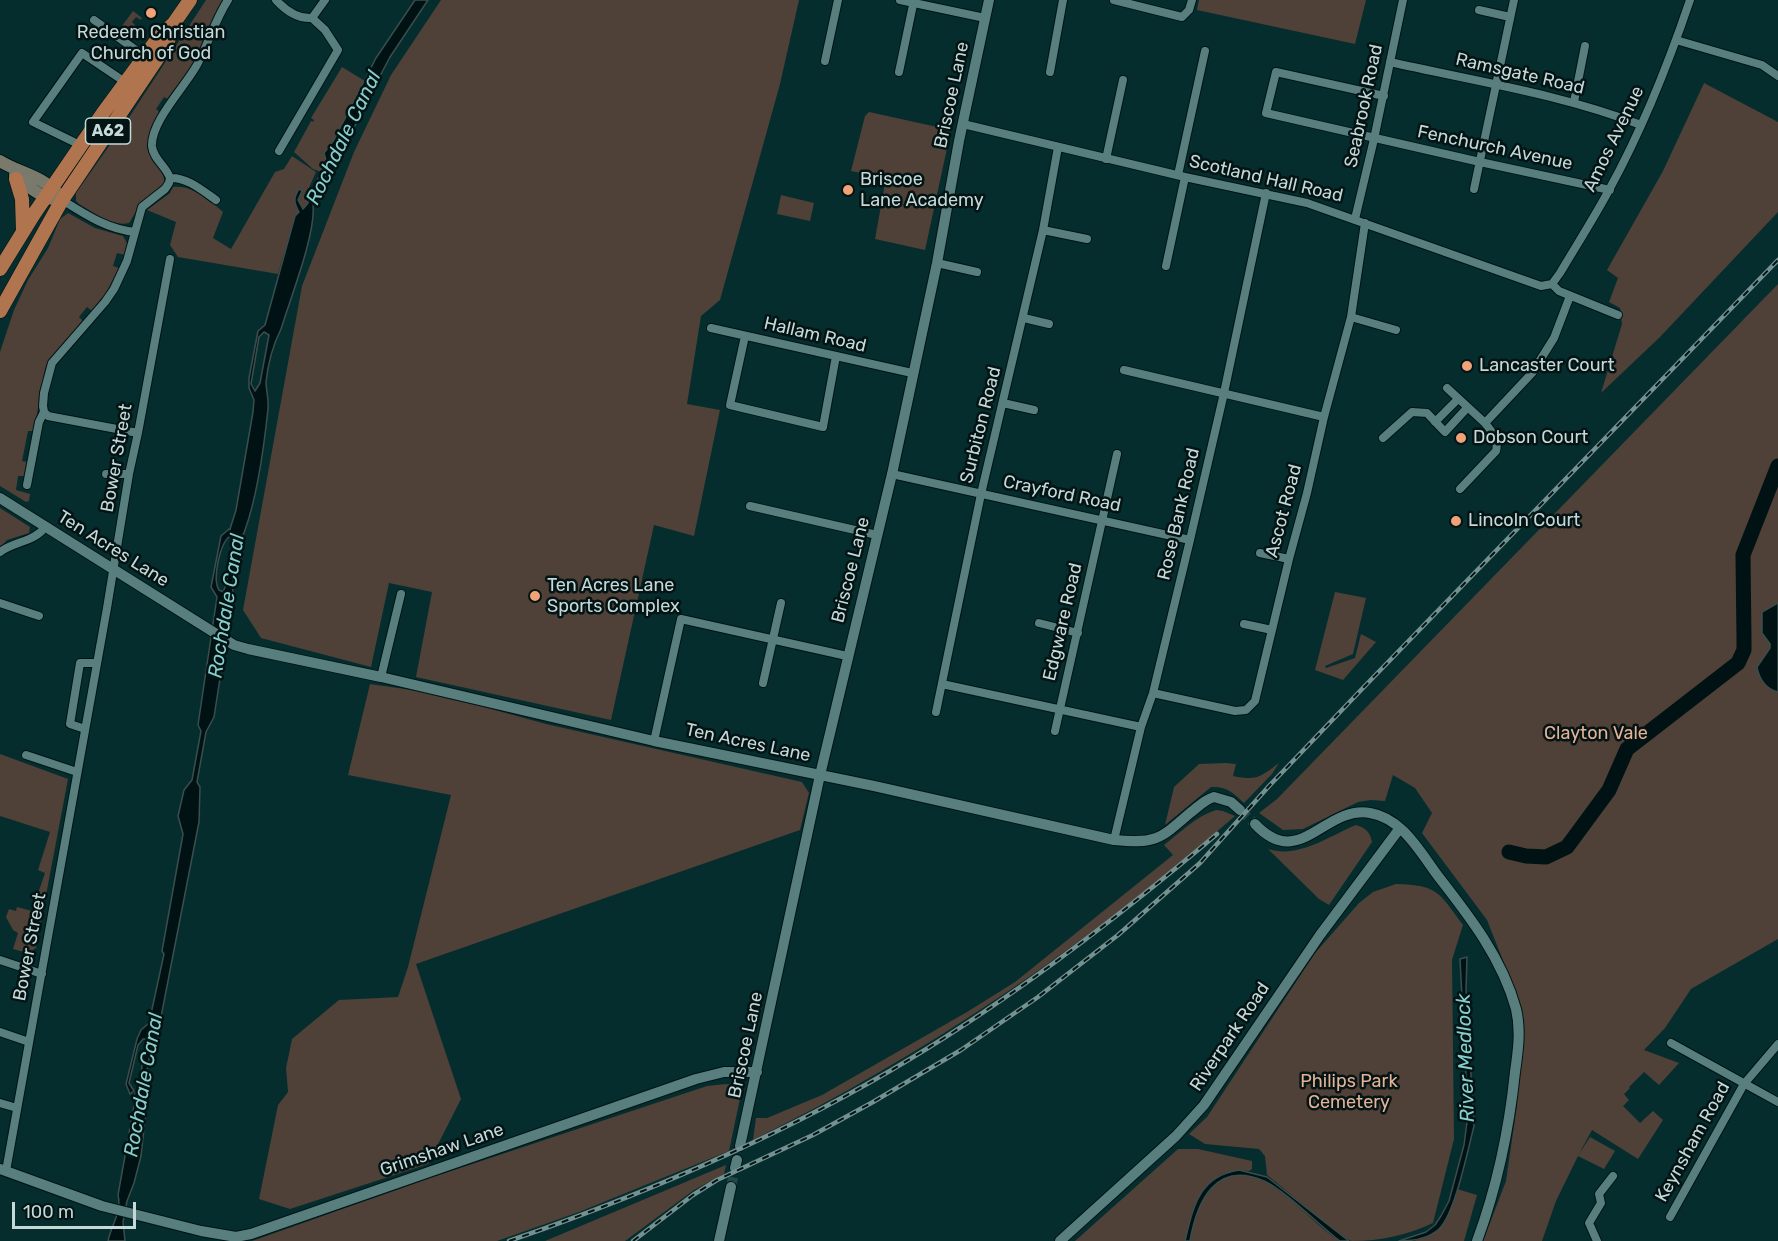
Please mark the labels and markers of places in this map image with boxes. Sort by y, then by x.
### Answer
marker: Redeem Christian Church of God [144,6,158,20]
place label: Redeem Christian Church of God [77,22,225,64]
place label: Briscoe Lane Academy [860,169,984,212]
marker: Briscoe Lane Academy [841,183,855,197]
place label: Lancaster Court [1479,355,1614,377]
marker: Lancaster Court [1460,359,1474,373]
place label: Dobson Court [1473,427,1588,449]
marker: Dobson Court [1454,431,1468,445]
place label: Lincoln Court [1468,510,1580,532]
marker: Lincoln Court [1449,514,1463,528]
place label: Ten Acres Lane Sports Complex [547,575,680,618]
marker: Ten Acres Lane Sports Complex [528,589,542,603]

